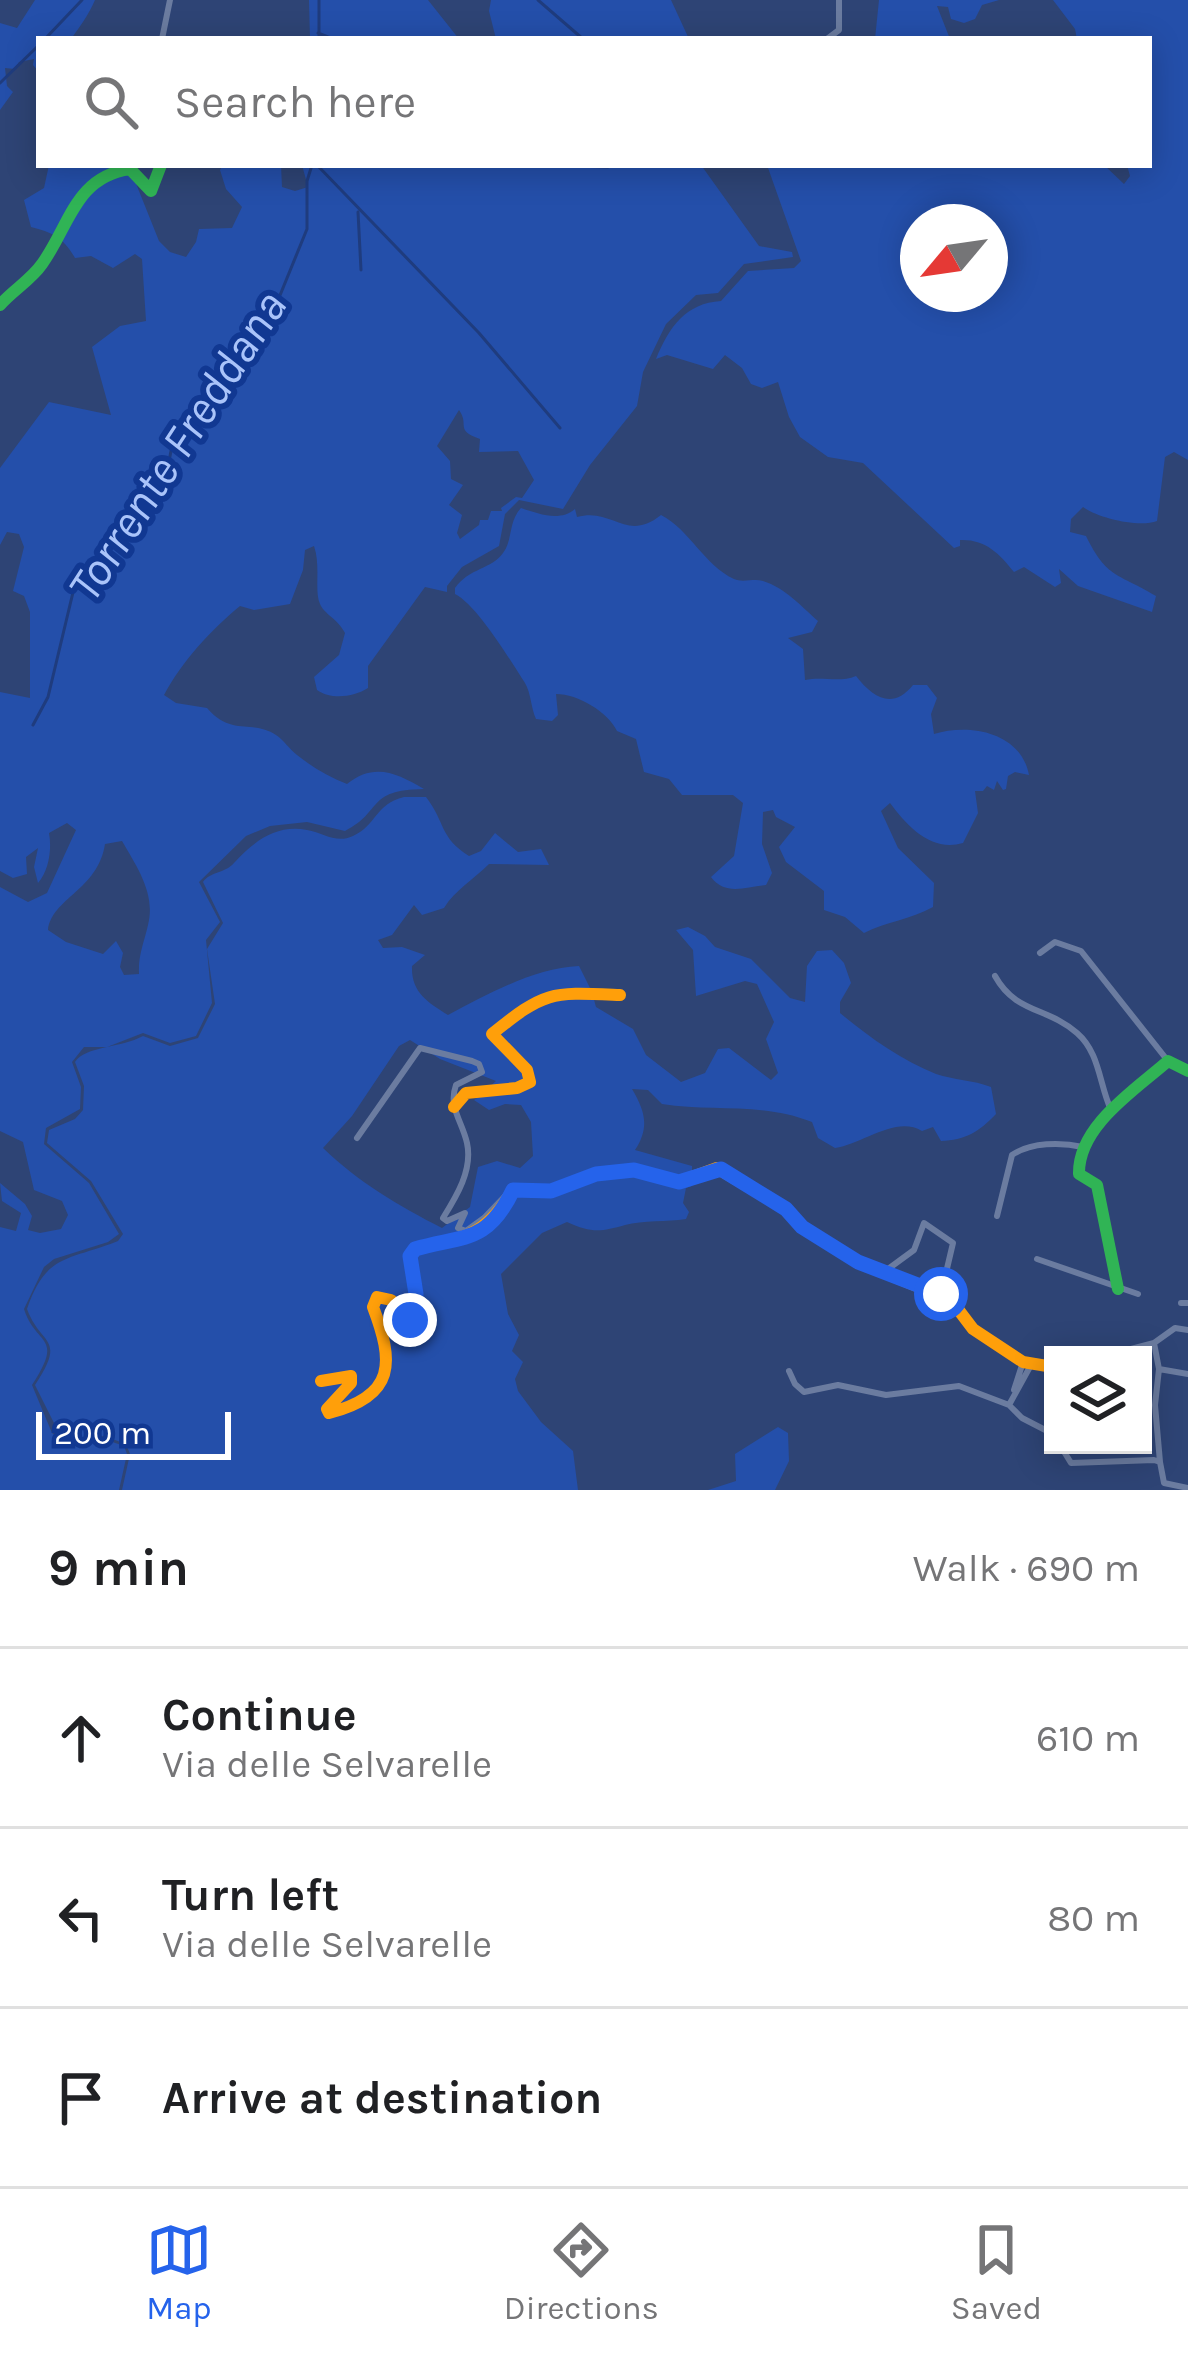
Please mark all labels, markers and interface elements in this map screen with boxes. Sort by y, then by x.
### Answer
search box [36,36,1152,168]
icon: search [78,69,144,135]
text: Search here [174,76,416,128]
north arrow [900,204,1008,312]
water label: Torrente Freddana [56,280,298,612]
route start [914,1267,968,1321]
route end [383,1293,437,1347]
map controls [1044,1346,1152,1454]
button: layers [1044,1346,1152,1454]
scale bar [36,1406,231,1459]
text: 200 m [54,1414,151,1452]
text: 9 min [48,1538,189,1598]
text: Walk · 690 m [913,1545,1140,1591]
text: Continue [162,1689,357,1741]
icon: ahead [48,1705,114,1771]
text: 610 m [1036,1715,1140,1761]
text: Via delle Selvarelle [162,1741,492,1787]
text: Turn left [162,1869,339,1921]
icon: left [48,1885,114,1951]
text: 80 m [1047,1895,1140,1941]
text: Via delle Selvarelle [162,1921,492,1967]
icon: arrive [48,2065,114,2131]
text: Arrive at destination [162,2072,602,2124]
tab: Map [146,2217,212,2327]
tab: Directions [504,2217,659,2327]
tab: Saved [951,2217,1042,2327]

